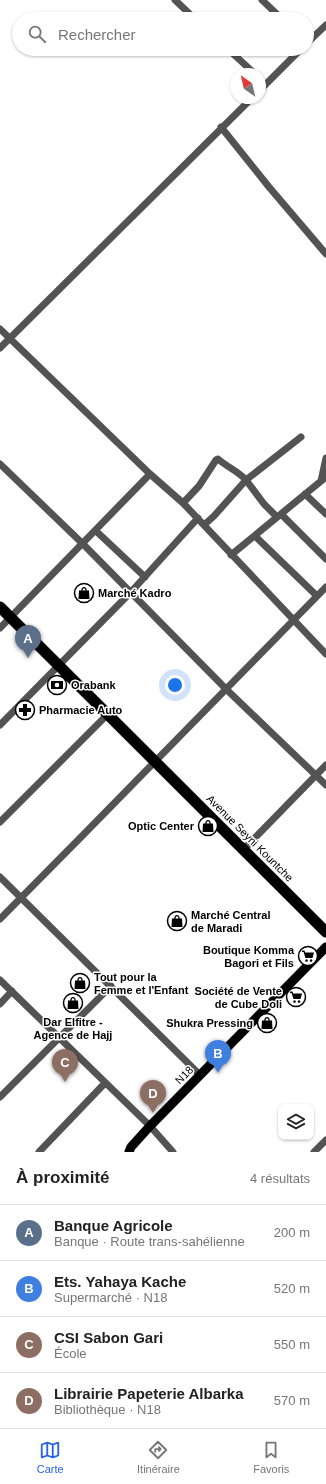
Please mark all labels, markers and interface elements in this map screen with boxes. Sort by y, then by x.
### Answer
search box [12,12,314,56]
icon: search [26,23,48,45]
text: Rechercher [58,26,136,43]
north arrow [230,68,266,104]
shop icon: Marché Kadro [73,582,95,604]
place label: Marché Kadro [98,587,172,599]
pin: A [15,625,41,658]
bank icon: Orabank [46,674,68,696]
your location [165,675,185,695]
place label: Orabank [71,679,117,691]
pharmacy icon: Pharmacie Auto [14,699,36,721]
place label: Pharmacie Auto [39,704,123,716]
street label: Avenue Seyni Kountche [204,792,296,884]
shop icon: Optic Center [197,815,219,837]
place label: Optic Center [128,820,195,832]
place label: Marché Central de Maradi [191,909,270,934]
shop icon: Marché Central de Maradi [166,910,188,932]
place label: Boutique Komma Bagori et Fils [203,944,295,969]
supermarket icon: Boutique Komma Bagori et Fils [297,945,319,967]
place label: Tout pour la Femme et l'Enfant [94,971,189,996]
shop icon: Tout pour la Femme et l'Enfant [69,972,91,994]
place label: Société de Vente de Cube Doli [195,985,282,1010]
supermarket icon: Société de Vente de Cube Doli [285,986,307,1008]
shop icon: Dar Elfitre - Agence de Hajj [62,992,84,1014]
shop icon: Shukra Pressing [256,1012,278,1034]
place label: Dar Elfitre - Agence de Hajj [34,1016,112,1041]
place label: Shukra Pressing [166,1017,253,1029]
pin: B [205,1040,231,1073]
pin: C [52,1049,78,1082]
street label: N18 [173,1064,195,1086]
pin: D [140,1080,166,1113]
map controls [278,1104,314,1140]
button: layers [278,1104,314,1140]
text: À proximité [16,1168,110,1187]
text: 4 résultats [250,1171,310,1186]
text: Banque Agricole [54,1217,173,1234]
text: A [24,1225,34,1240]
text: 200 m [274,1225,310,1240]
text: Banque · Route trans-sahélienne [54,1234,245,1249]
text: Ets. Yahaya Kache [54,1273,186,1290]
text: B [24,1281,34,1296]
text: 520 m [274,1281,310,1296]
text: Supermarché · N18 [54,1290,167,1305]
text: CSI Sabon Gari [54,1329,163,1346]
text: C [24,1337,34,1352]
text: 550 m [274,1337,310,1352]
text: École [54,1346,87,1361]
text: Librairie Papeterie Albarka [54,1385,244,1402]
text: D [24,1393,34,1408]
text: 570 m [274,1393,310,1408]
text: Bibliothèque · N18 [54,1402,161,1417]
tab: Carte [37,1439,64,1475]
tab: Itinéraire [137,1439,180,1475]
tab: Favoris [253,1439,289,1475]

